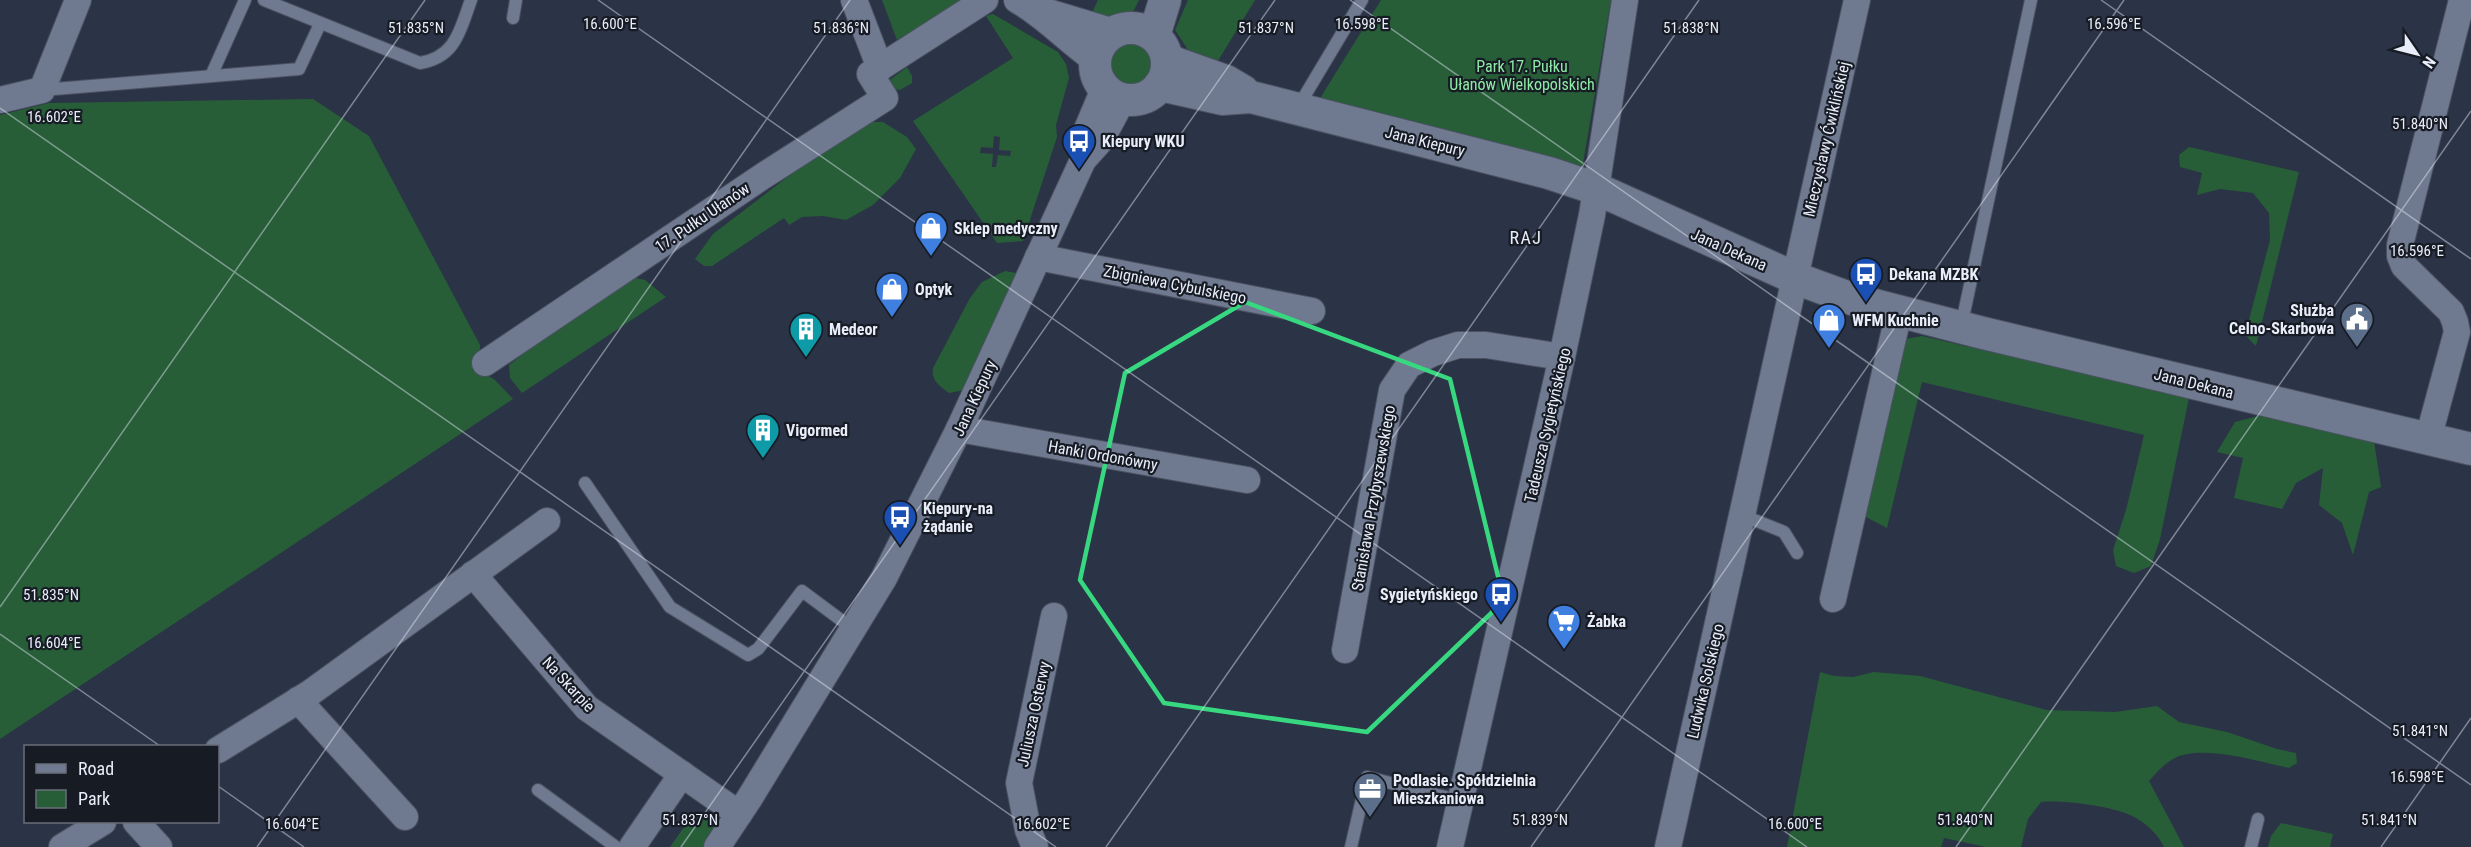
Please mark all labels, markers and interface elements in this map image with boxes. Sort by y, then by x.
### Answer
text: 16.600°E [583,15,637,33]
text: 16.598°E [1335,15,1389,33]
text: 16.596°E [2087,15,2141,33]
text: 51.835°N [388,19,444,37]
text: 51.836°N [813,19,869,37]
text: 51.837°N [1238,19,1294,37]
text: 51.838°N [1663,19,1719,37]
north arrow [2387,24,2447,84]
text: N [2418,53,2439,72]
park label: Park 17. Pułku Ułanów Wielkopolskich [1449,57,1595,94]
street label: Mieczysławy Ćwiklińskiej [1798,59,1854,219]
text: 16.602°E [27,108,81,126]
text: 51.840°N [2392,115,2448,133]
street label: Jana Kiepury [1383,122,1467,161]
bus stop icon: Kiepury WKU [1061,123,1097,170]
place label: Kiepury WKU [1102,132,1185,151]
street label: 17. Pułku Ułanów [651,179,753,256]
shop icon: Sklep medyczny [913,210,949,257]
place label: Sklep medyczny [954,219,1058,238]
street label: Jana Dekana [1688,224,1770,275]
district label: RAJ [1509,227,1543,248]
text: 16.596°E [2390,242,2444,260]
bus stop icon: Dekana MZBK [1848,256,1884,303]
street label: Zbigniewa Cybulskiego [1102,261,1248,308]
place label: Dekana MZBK [1889,265,1979,284]
shop icon: Optyk [874,271,910,318]
place label: Optyk [915,280,953,299]
place label: Służba Celno-Skarbowa [2229,301,2334,338]
public building icon: Służba Celno-Skarbowa [2339,301,2375,348]
shop icon: WFM Kuchnie [1811,302,1847,349]
building icon: Medeor [788,311,824,358]
place label: WFM Kuchnie [1852,311,1939,330]
place label: Medeor [829,320,878,339]
street label: Tadeusza Sygietyńskiego [1520,346,1575,505]
street label: Jana Kiepury [949,357,1000,439]
street label: Jana Dekana [2152,364,2236,403]
street label: Stanisława Przybyszewskiego [1348,404,1399,593]
building icon: Vigormed [745,412,781,459]
place label: Vigormed [786,421,848,440]
street label: Hanki Ordonówny [1047,437,1159,475]
bus stop icon: Kiepury-na żądanie [882,499,918,546]
place label: Kiepury-na żądanie [923,499,994,536]
bus stop icon: Sygietyńskiego [1483,576,1519,623]
place label: Sygietyńskiego [1380,585,1478,604]
text: 51.835°N [23,586,79,604]
supermarket icon: Żabka [1546,603,1582,650]
place label: Żabka [1587,612,1627,631]
street label: Ludwika Solskiego [1683,622,1728,740]
text: 16.604°E [27,634,81,652]
street label: Na Skarpie [538,653,599,716]
street label: Juliusza Osterwy [1013,659,1054,769]
text: 51.841°N [2392,722,2448,740]
legend [24,745,219,823]
text: Road [78,758,114,779]
text: 16.598°E [2390,768,2444,786]
office icon: Podlasie. Spółdzielnia Mieszkaniowa [1352,771,1388,818]
place label: Podlasie. Spółdzielnia Mieszkaniowa [1393,771,1537,808]
text: Park [78,788,110,809]
text: 51.837°N [662,811,718,829]
text: 51.839°N [1512,811,1568,829]
text: 51.840°N [1937,811,1993,829]
text: 51.841°N [2361,811,2417,829]
text: 16.604°E [265,815,319,833]
text: 16.602°E [1016,815,1070,833]
text: 16.600°E [1768,815,1822,833]

